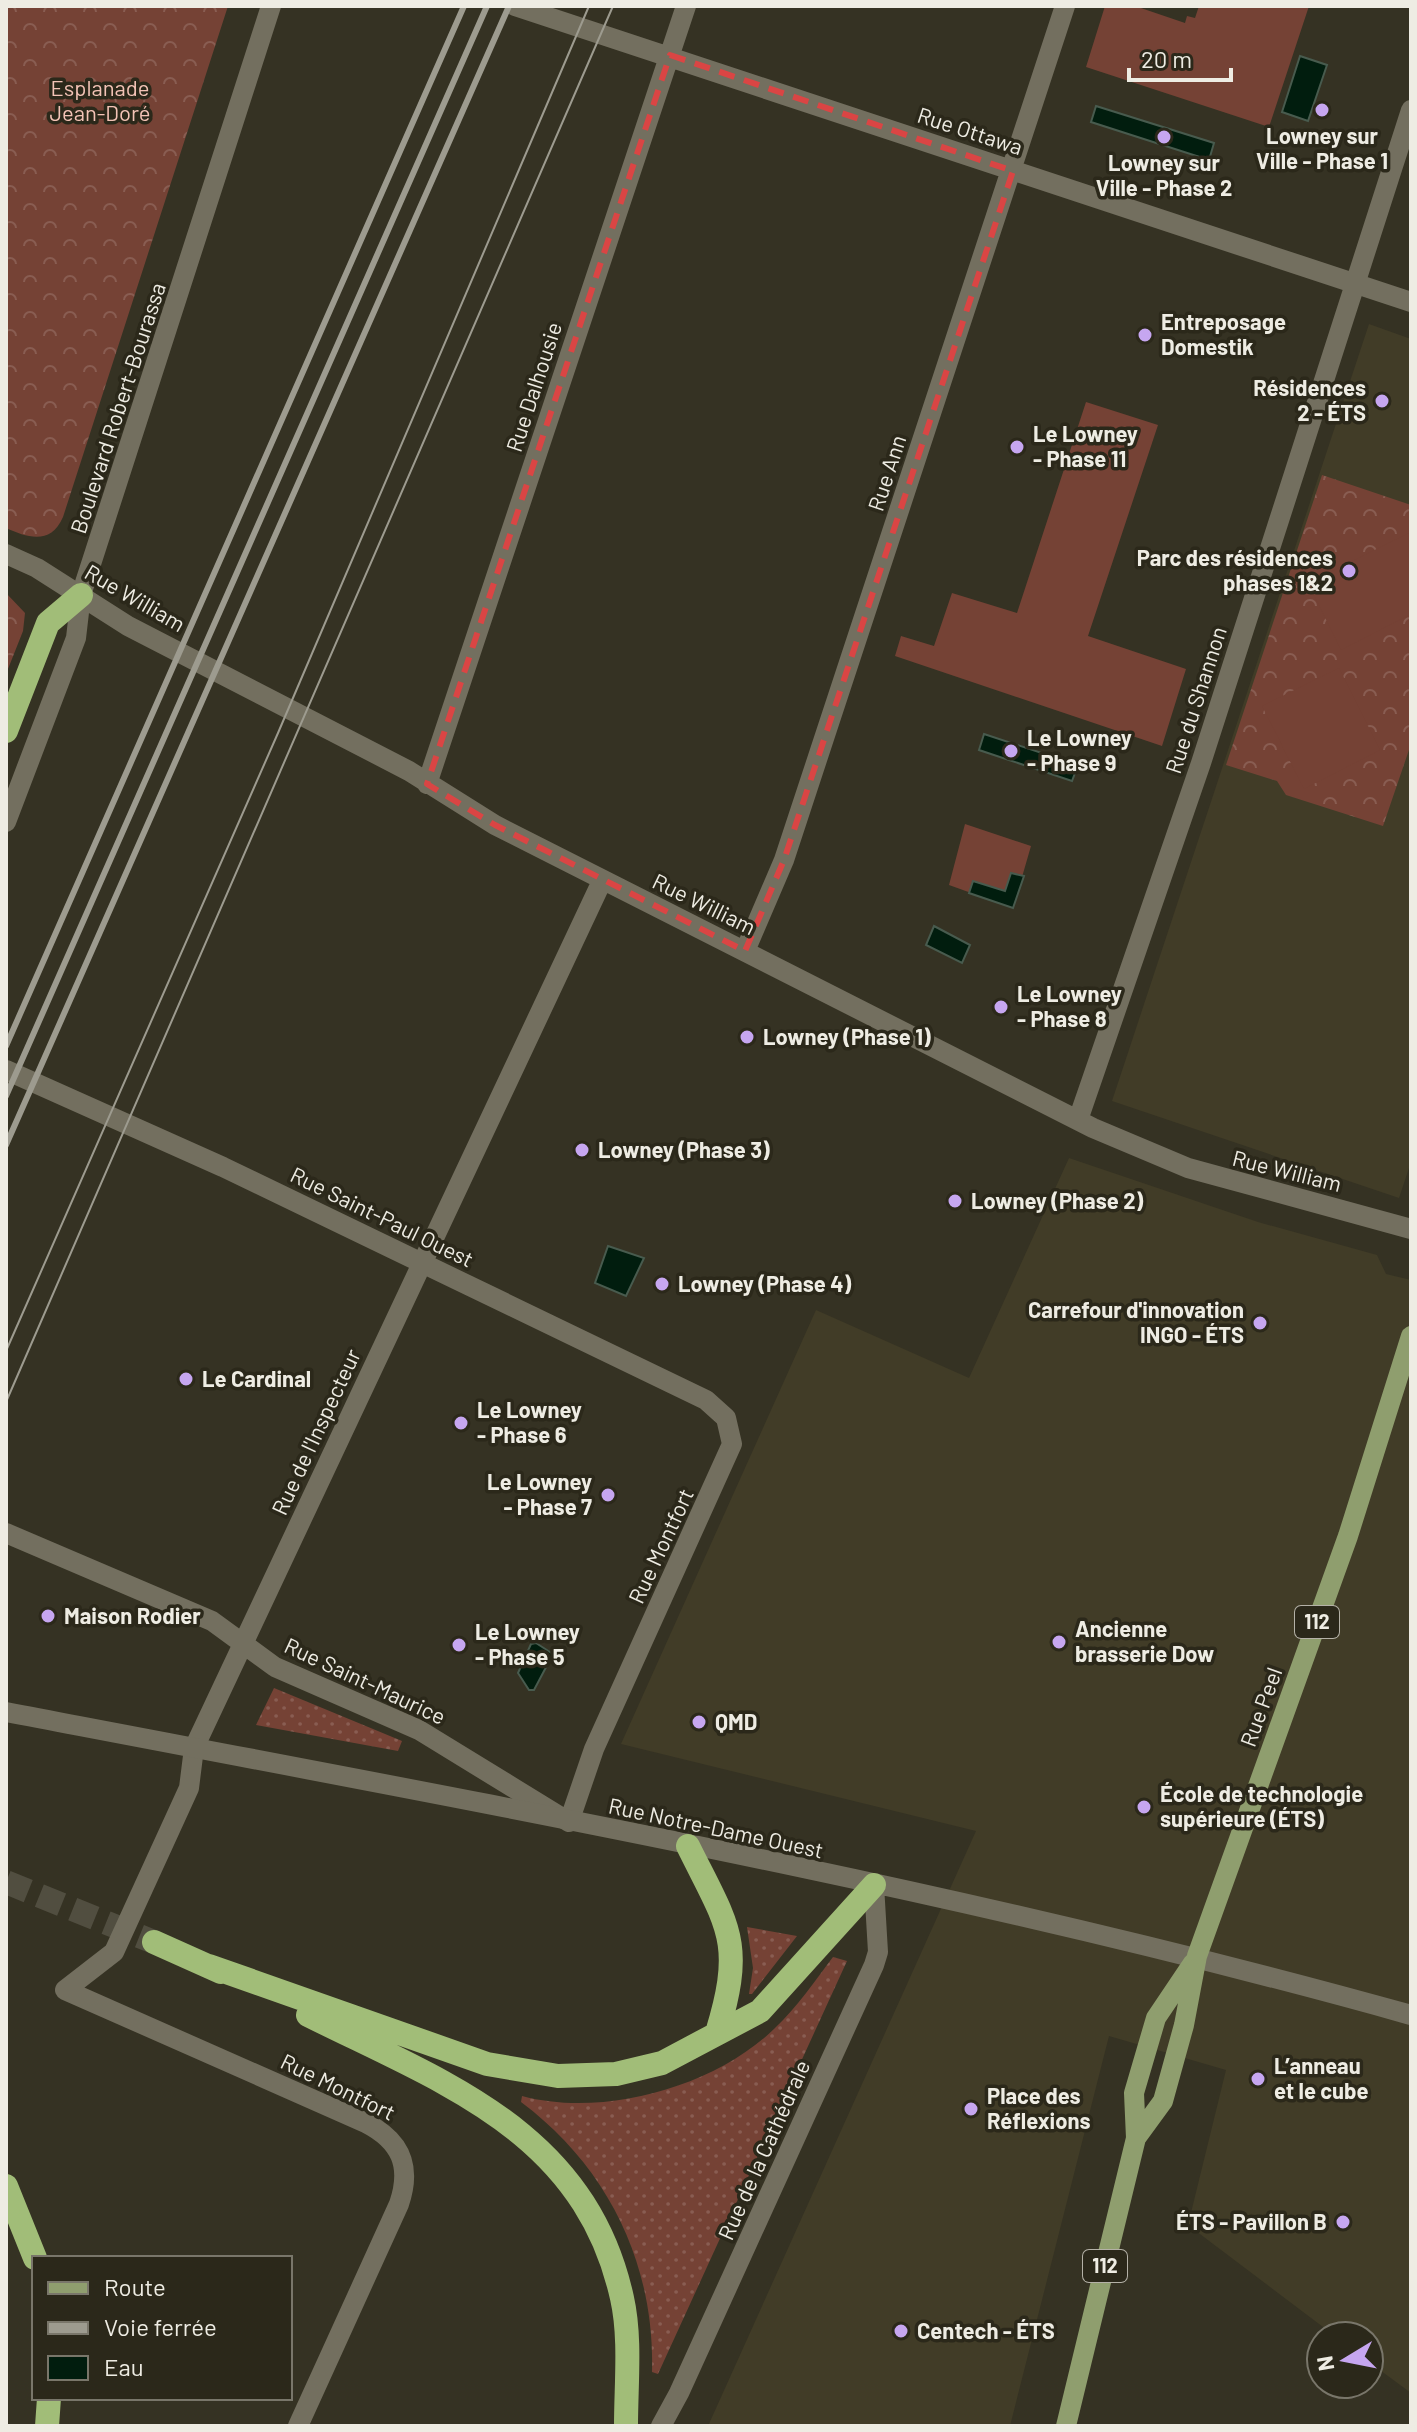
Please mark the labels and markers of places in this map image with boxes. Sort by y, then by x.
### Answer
marker: Lowney sur Ville - Phase 1 [1313,101,1331,119]
place label: Lowney sur Ville - Phase 1 [1256,122,1388,173]
marker: Lowney sur Ville - Phase 2 [1155,128,1173,146]
place label: Lowney sur Ville - Phase 2 [1096,149,1232,200]
place label: Entreposage Domestik [1161,308,1286,359]
marker: Entreposage Domestik [1136,326,1154,344]
place label: Résidences 2 - ÉTS [1253,374,1366,425]
marker: Résidences 2 - ÉTS [1373,392,1391,410]
place label: Le Lowney - Phase 11 [1033,420,1138,471]
marker: Le Lowney - Phase 11 [1008,438,1026,456]
place label: Parc des résidences phases 1&2 [1137,544,1333,595]
marker: Parc des résidences phases 1&2 [1340,562,1358,580]
place label: Le Lowney - Phase 9 [1027,724,1132,775]
marker: Le Lowney - Phase 9 [1002,742,1020,760]
place label: Le Lowney - Phase 8 [1017,980,1122,1031]
marker: Le Lowney - Phase 8 [992,998,1010,1016]
place label: Lowney (Phase 1) [763,1023,931,1049]
marker: Lowney (Phase 1) [738,1028,756,1046]
place label: Lowney (Phase 3) [598,1136,770,1162]
marker: Lowney (Phase 3) [573,1141,591,1159]
place label: Lowney (Phase 2) [971,1187,1143,1213]
marker: Lowney (Phase 2) [946,1192,964,1210]
place label: Lowney (Phase 4) [678,1270,851,1296]
marker: Lowney (Phase 4) [653,1275,671,1293]
place label: Carrefour d'innovation INGO - ÉTS [1028,1296,1244,1347]
marker: Carrefour d'innovation INGO - ÉTS [1251,1314,1269,1332]
place label: Le Cardinal [202,1365,311,1391]
marker: Le Cardinal [177,1370,195,1388]
place label: Le Lowney - Phase 6 [477,1396,582,1447]
marker: Le Lowney - Phase 6 [452,1414,470,1432]
place label: Le Lowney - Phase 7 [487,1468,592,1519]
marker: Le Lowney - Phase 7 [599,1486,617,1504]
place label: Maison Rodier [64,1602,201,1628]
marker: Maison Rodier [39,1607,57,1625]
place label: Ancienne brasserie Dow [1075,1615,1214,1666]
place label: Le Lowney - Phase 5 [475,1618,580,1669]
marker: Ancienne brasserie Dow [1050,1633,1068,1651]
marker: Le Lowney - Phase 5 [450,1636,468,1654]
place label: QMD [715,1708,757,1734]
marker: QMD [690,1713,708,1731]
place label: École de technologie supérieure (ÉTS) [1160,1780,1363,1831]
marker: École de technologie supérieure (ÉTS) [1135,1798,1153,1816]
place label: L’anneau et le cube [1274,2052,1369,2103]
marker: L’anneau et le cube [1249,2070,1267,2088]
place label: Place des Réflexions [987,2082,1090,2133]
marker: Place des Réflexions [962,2100,980,2118]
place label: ÉTS - Pavillon B [1176,2208,1327,2234]
marker: ÉTS - Pavillon B [1334,2213,1352,2231]
place label: Centech - ÉTS [917,2317,1055,2343]
marker: Centech - ÉTS [892,2322,910,2340]

